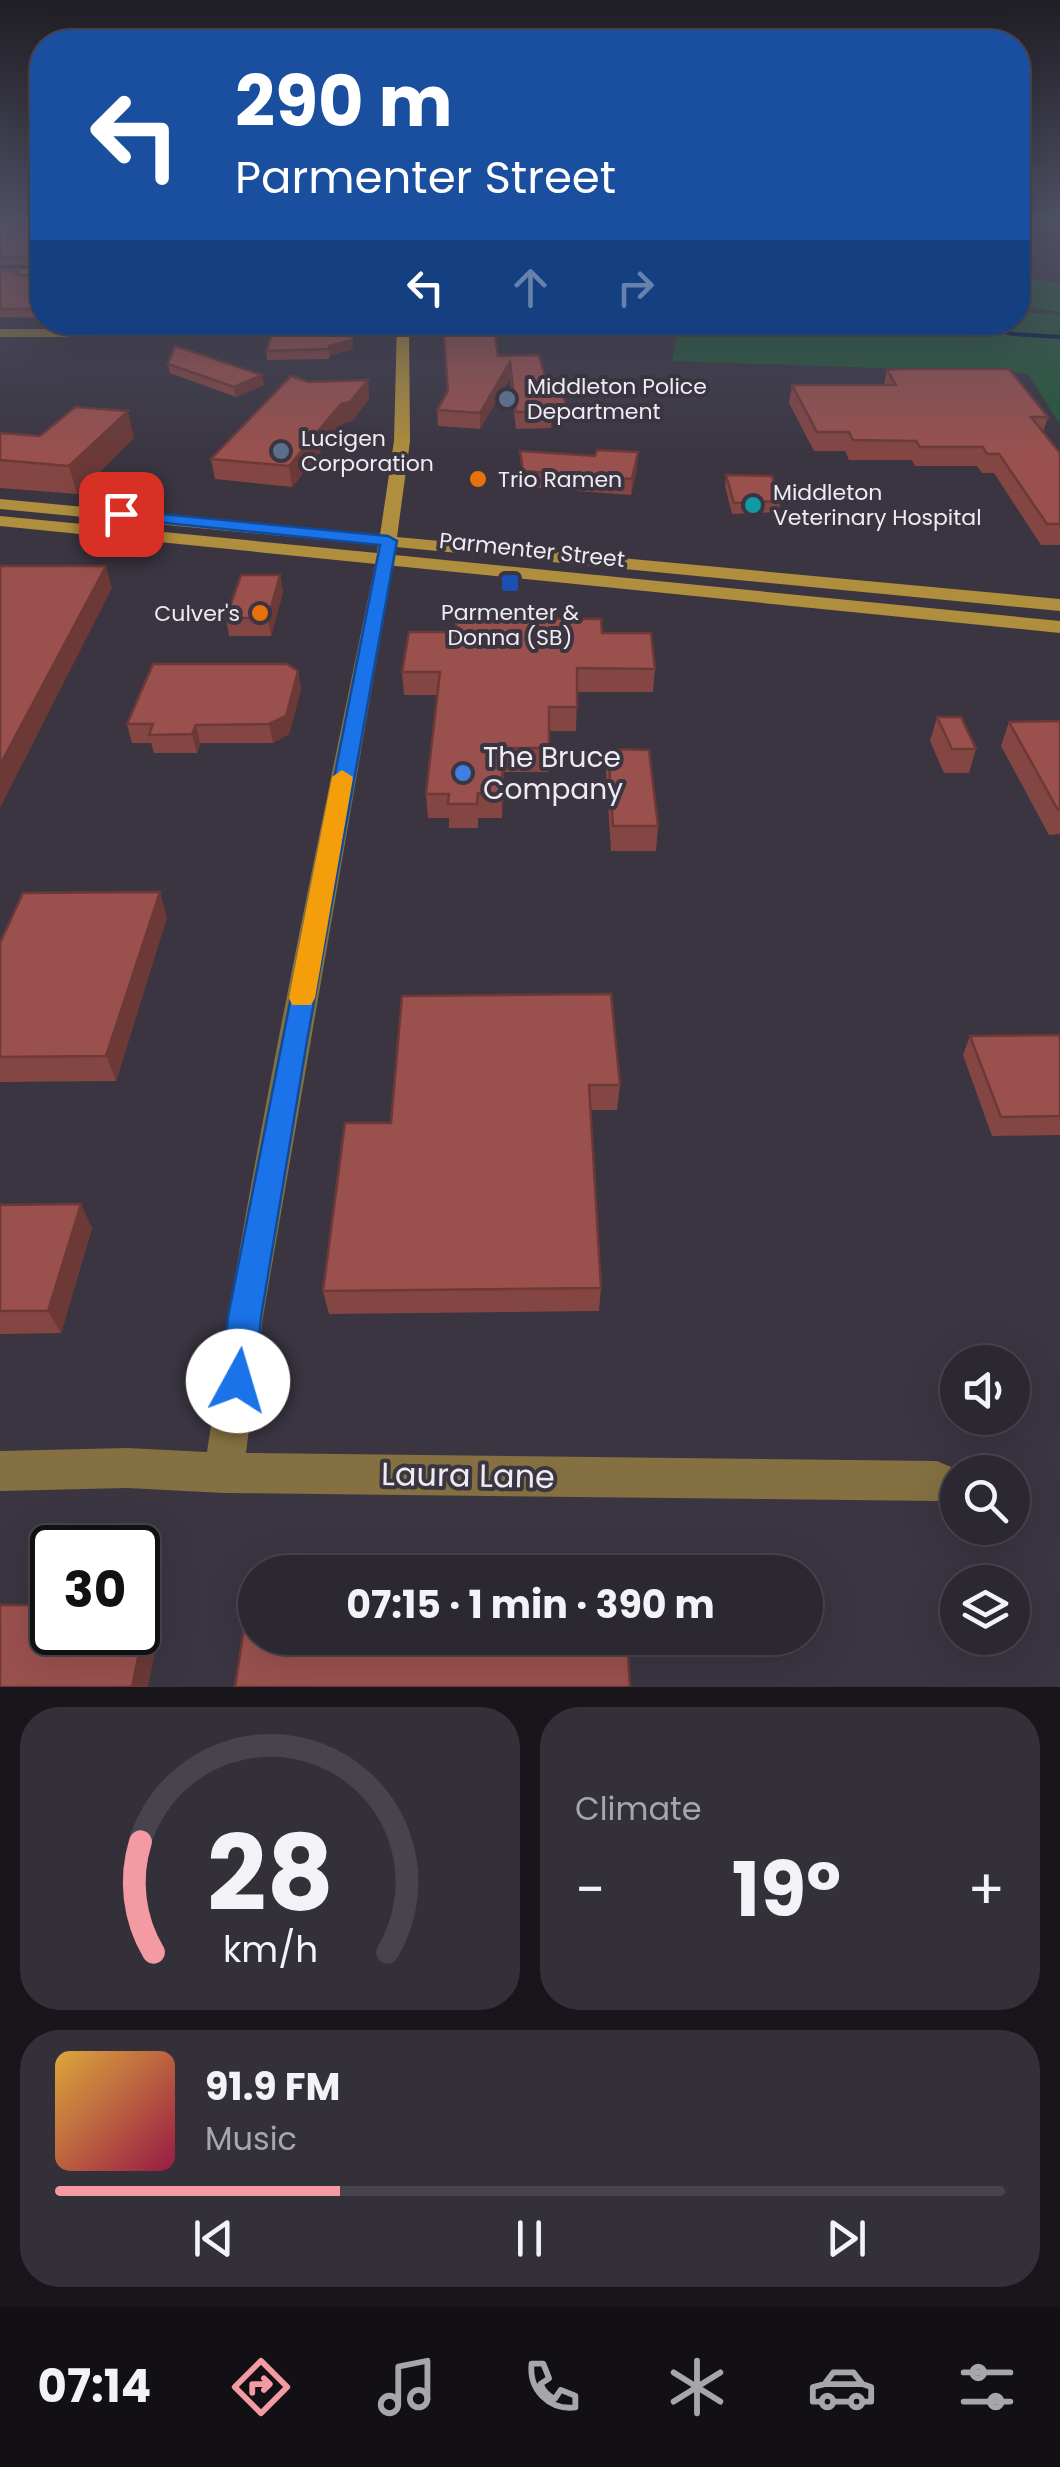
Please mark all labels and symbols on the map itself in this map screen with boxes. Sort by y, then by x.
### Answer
place label: Middleton Police Department [527,371,707,427]
marker: Middleton Police Department [496,388,518,410]
place label: Lucigen Corporation [301,423,434,479]
marker: Lucigen Corporation [270,440,292,462]
place label: Trio Ramen [498,464,622,495]
marker: Trio Ramen [467,468,489,490]
pin [79,472,164,557]
place label: Middleton Veterinary Hospital [773,477,982,533]
marker: Middleton Veterinary Hospital [742,494,764,516]
street label: Parmenter Street [438,525,626,575]
marker: Parmenter & Donna (SB) [499,572,521,594]
place label: Parmenter & Donna (SB) [441,597,580,653]
place label: Culver's [154,598,240,629]
marker: Culver's [249,602,271,624]
place label: The Bruce Company [483,738,623,809]
marker: The Bruce Company [452,762,474,784]
position arrow [186,1329,290,1433]
street label: Laura Lane [381,1451,555,1499]
speed limit sign: 30 [30,1525,160,1655]

